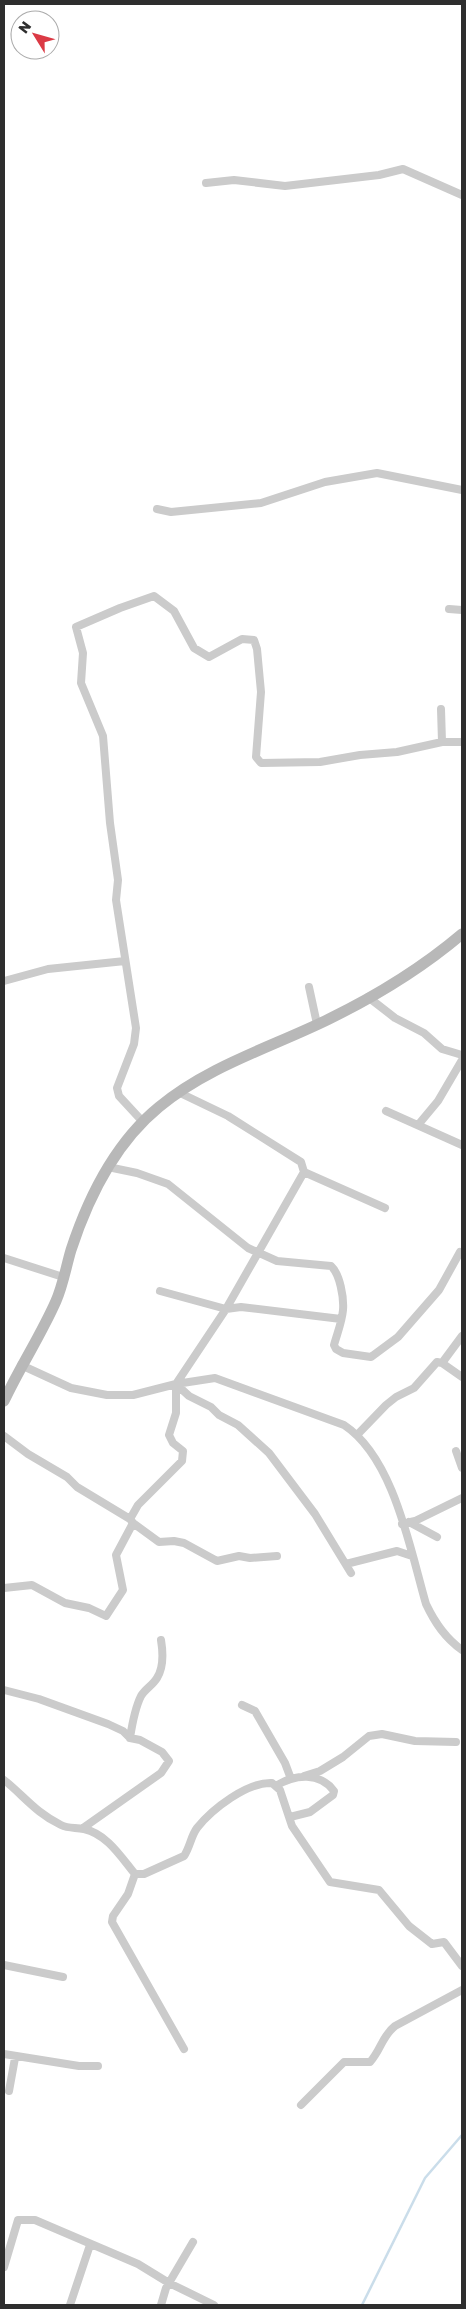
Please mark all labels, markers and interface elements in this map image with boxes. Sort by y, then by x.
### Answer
north arrow [10,10,60,60]
text: N [14,18,34,36]

